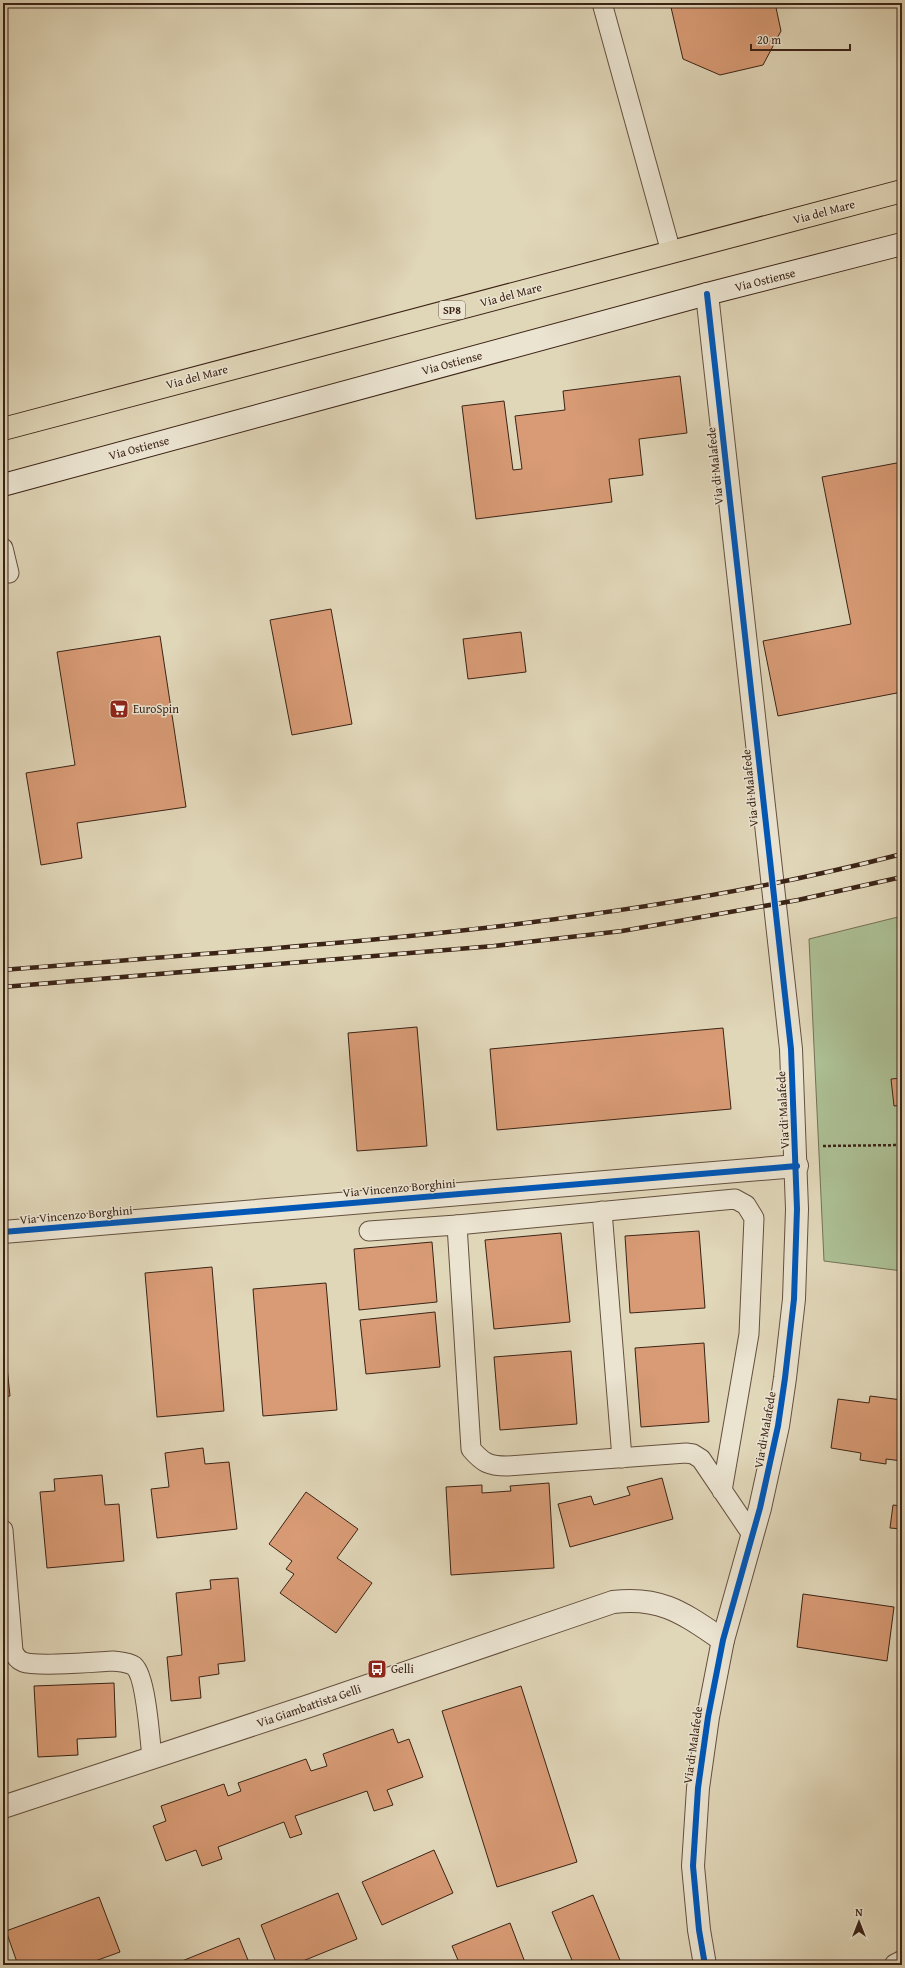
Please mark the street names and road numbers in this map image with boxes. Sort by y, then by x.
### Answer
street label: Via del Mare [791,195,857,228]
street label: Via Ostiense [733,264,797,295]
street label: Via del Mare [478,278,544,311]
road number: SP8 [439,301,465,319]
street label: Via Ostiense [420,346,484,379]
street label: Via del Mare [164,360,230,393]
street label: Via di Malafede [702,426,727,506]
street label: Via Ostiense [107,431,171,464]
street label: Via di Malafede [737,748,762,828]
street label: Via di Malafede [772,1070,793,1149]
street label: Via Vincenzo Borghini [342,1174,457,1201]
street label: Via Vincenzo Borghini [19,1201,134,1228]
street label: Via di Malafede [749,1390,780,1470]
street label: Via Giambattista Gelli [254,1679,364,1731]
street label: Via di Malafede [679,1705,706,1785]

